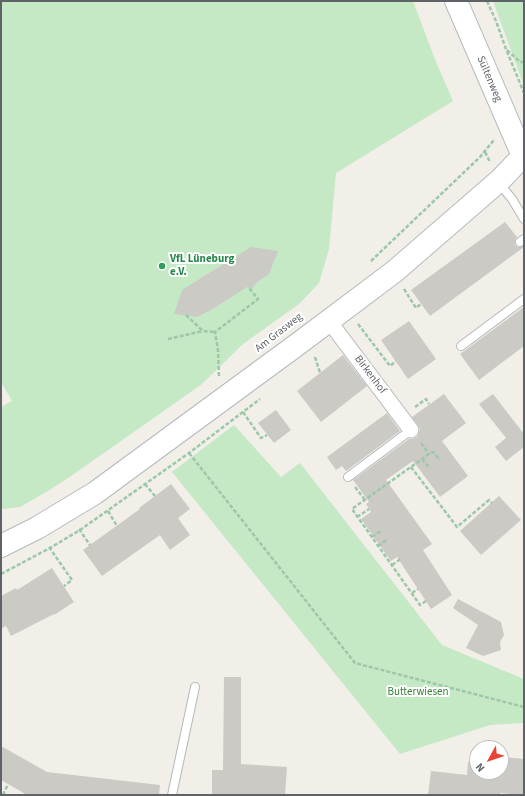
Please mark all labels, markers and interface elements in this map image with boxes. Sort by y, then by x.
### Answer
street label: Sültenweg [473,54,505,104]
place label: VfL Lüneburg e.V. [170,253,234,279]
marker: VfL Lüneburg e.V. [157,261,167,271]
street label: Am Grasweg [253,310,305,356]
street label: Birkenhof [351,353,389,397]
park label: Butterwiesen [387,686,449,700]
north arrow [469,740,509,780]
text: N [472,760,488,775]

